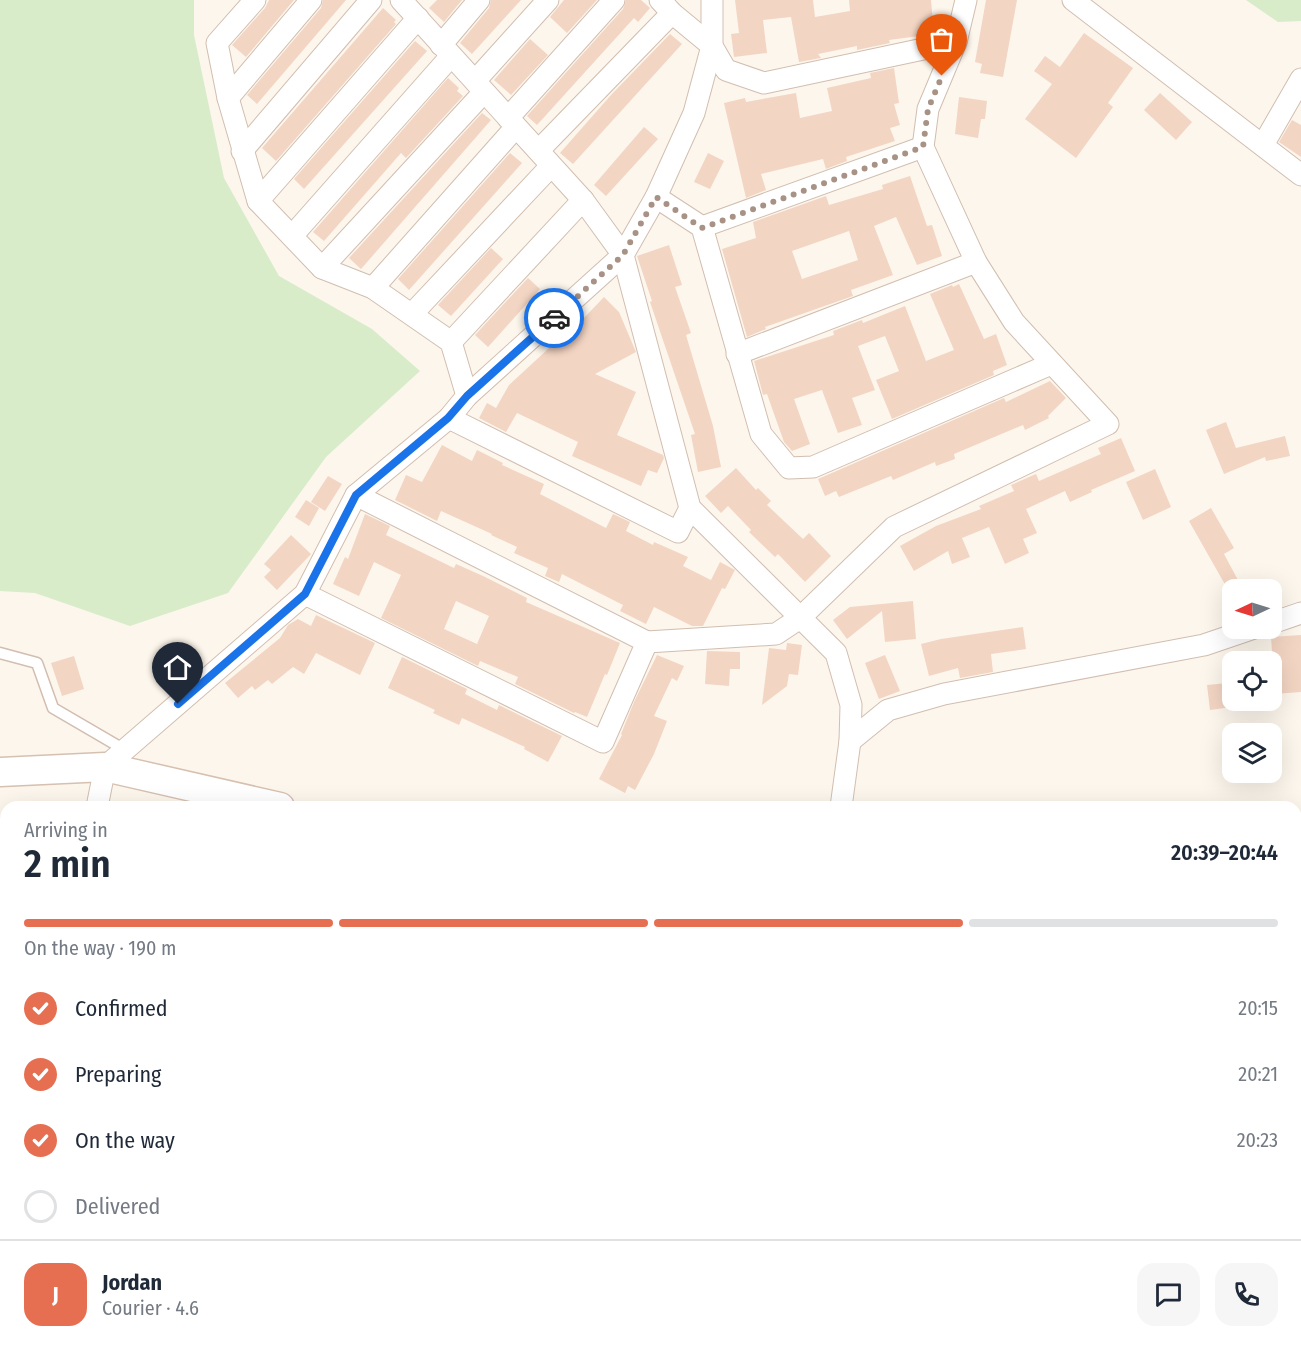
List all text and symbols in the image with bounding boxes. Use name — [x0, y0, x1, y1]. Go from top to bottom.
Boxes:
pin — [916, 14, 967, 76]
icon: bag — [925, 23, 958, 56]
courier — [524, 288, 584, 348]
icon: car — [538, 302, 571, 335]
north arrow — [1222, 579, 1282, 639]
map controls — [1222, 579, 1282, 783]
pin — [152, 642, 203, 704]
icon: home — [161, 651, 194, 684]
button: locate — [1222, 651, 1282, 711]
button: layers — [1222, 723, 1282, 783]
text: Arriving in — [24, 818, 108, 842]
text: 20:39–20:44 — [1171, 839, 1278, 866]
text: 2 min — [24, 841, 111, 887]
text: On the way · 190 m — [24, 936, 176, 960]
icon: check — [24, 992, 57, 1025]
text: Confirmed — [75, 995, 168, 1022]
text: 20:15 — [1238, 996, 1278, 1020]
icon: check — [24, 1058, 57, 1091]
text: Preparing — [75, 1061, 161, 1088]
text: 20:21 — [1238, 1062, 1278, 1086]
icon: check — [24, 1124, 57, 1157]
text: On the way — [75, 1127, 175, 1154]
text: 20:23 — [1237, 1128, 1278, 1152]
text: Delivered — [75, 1193, 160, 1220]
button: chat — [1137, 1263, 1200, 1326]
button: phone — [1215, 1263, 1278, 1326]
text: Jordan — [102, 1269, 162, 1296]
text: J — [52, 1281, 59, 1308]
text: Courier · 4.6 — [102, 1296, 199, 1320]

